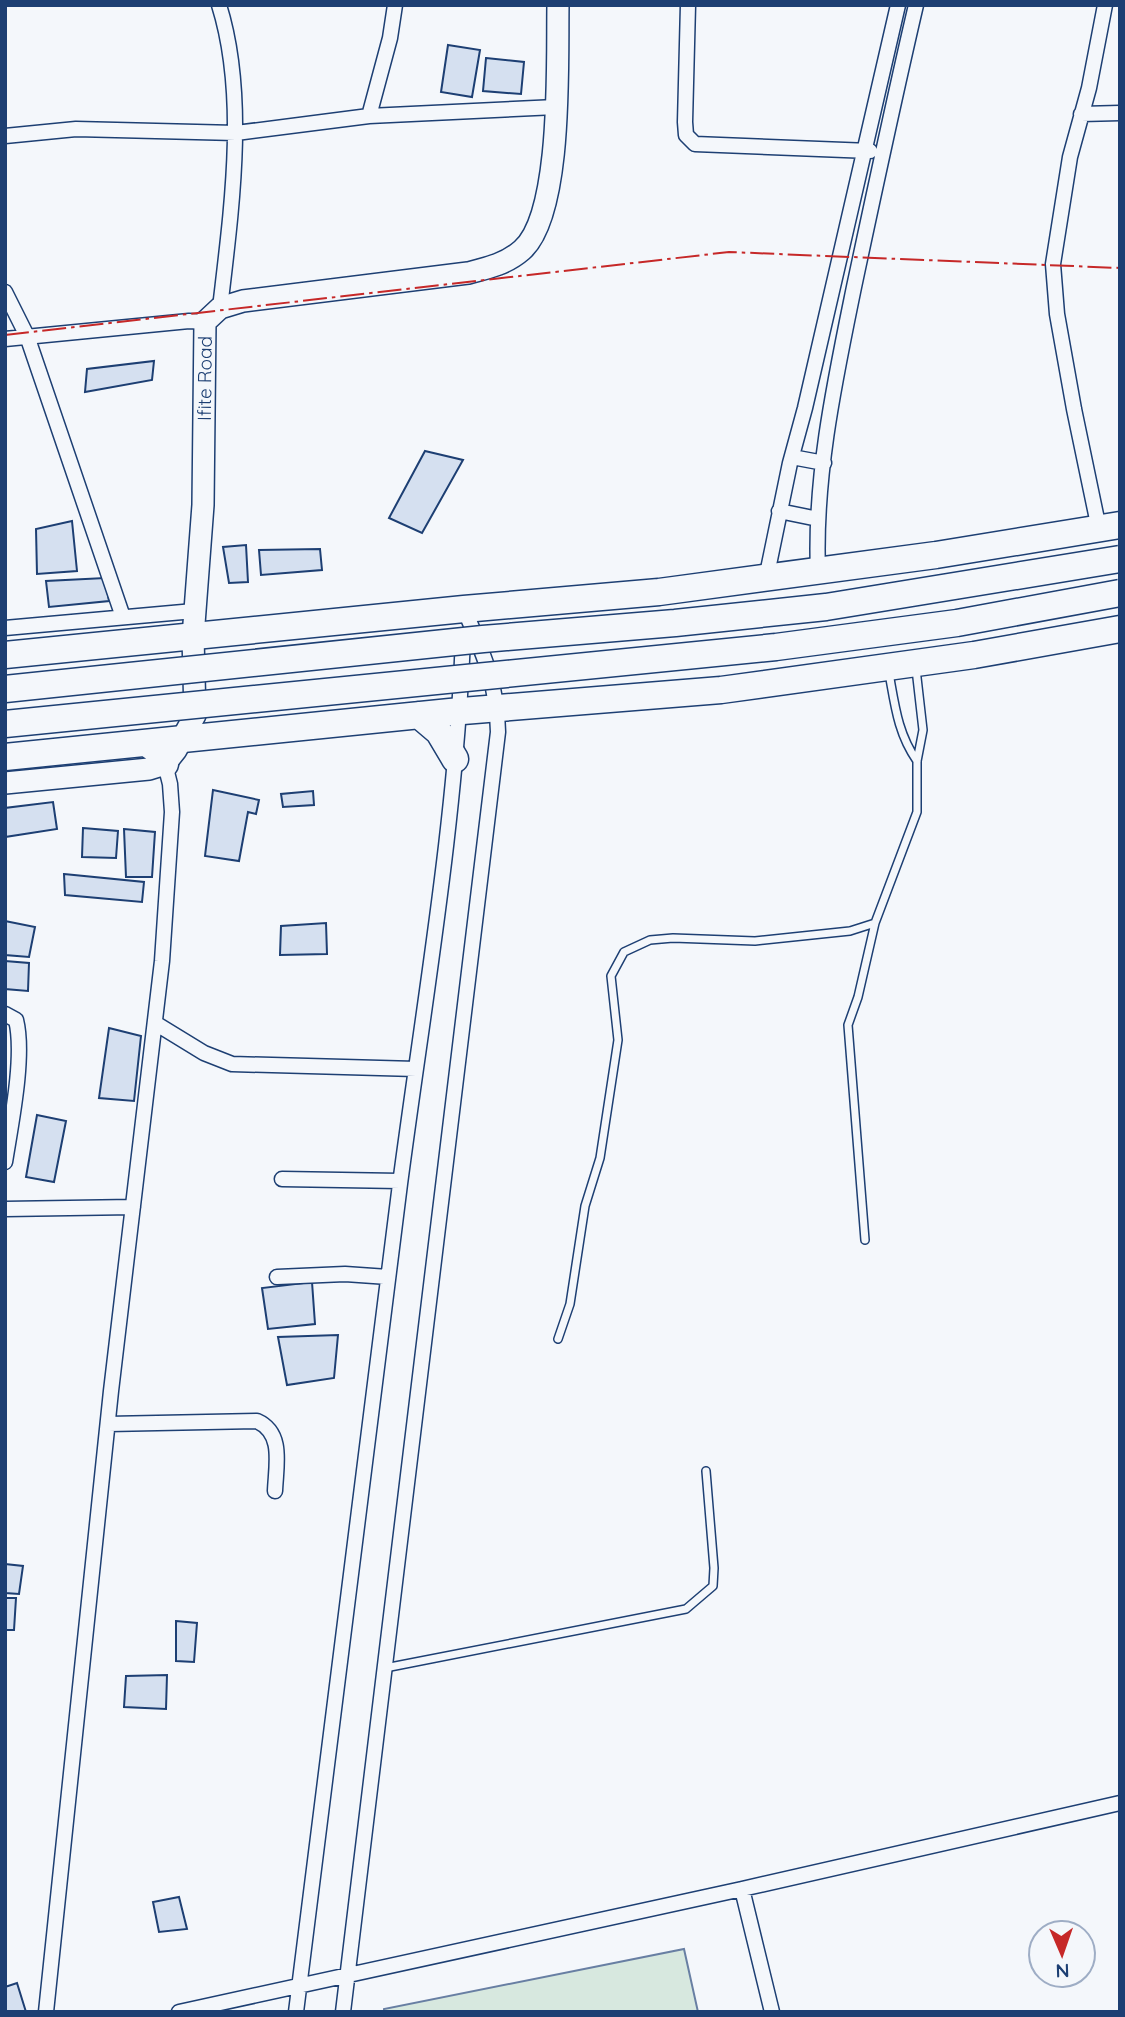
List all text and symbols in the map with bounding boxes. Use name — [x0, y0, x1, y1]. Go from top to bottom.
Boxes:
street label: Ifite Road — [192, 336, 217, 421]
north arrow — [1027, 1919, 1097, 1989]
text: N — [1055, 1959, 1070, 1983]

